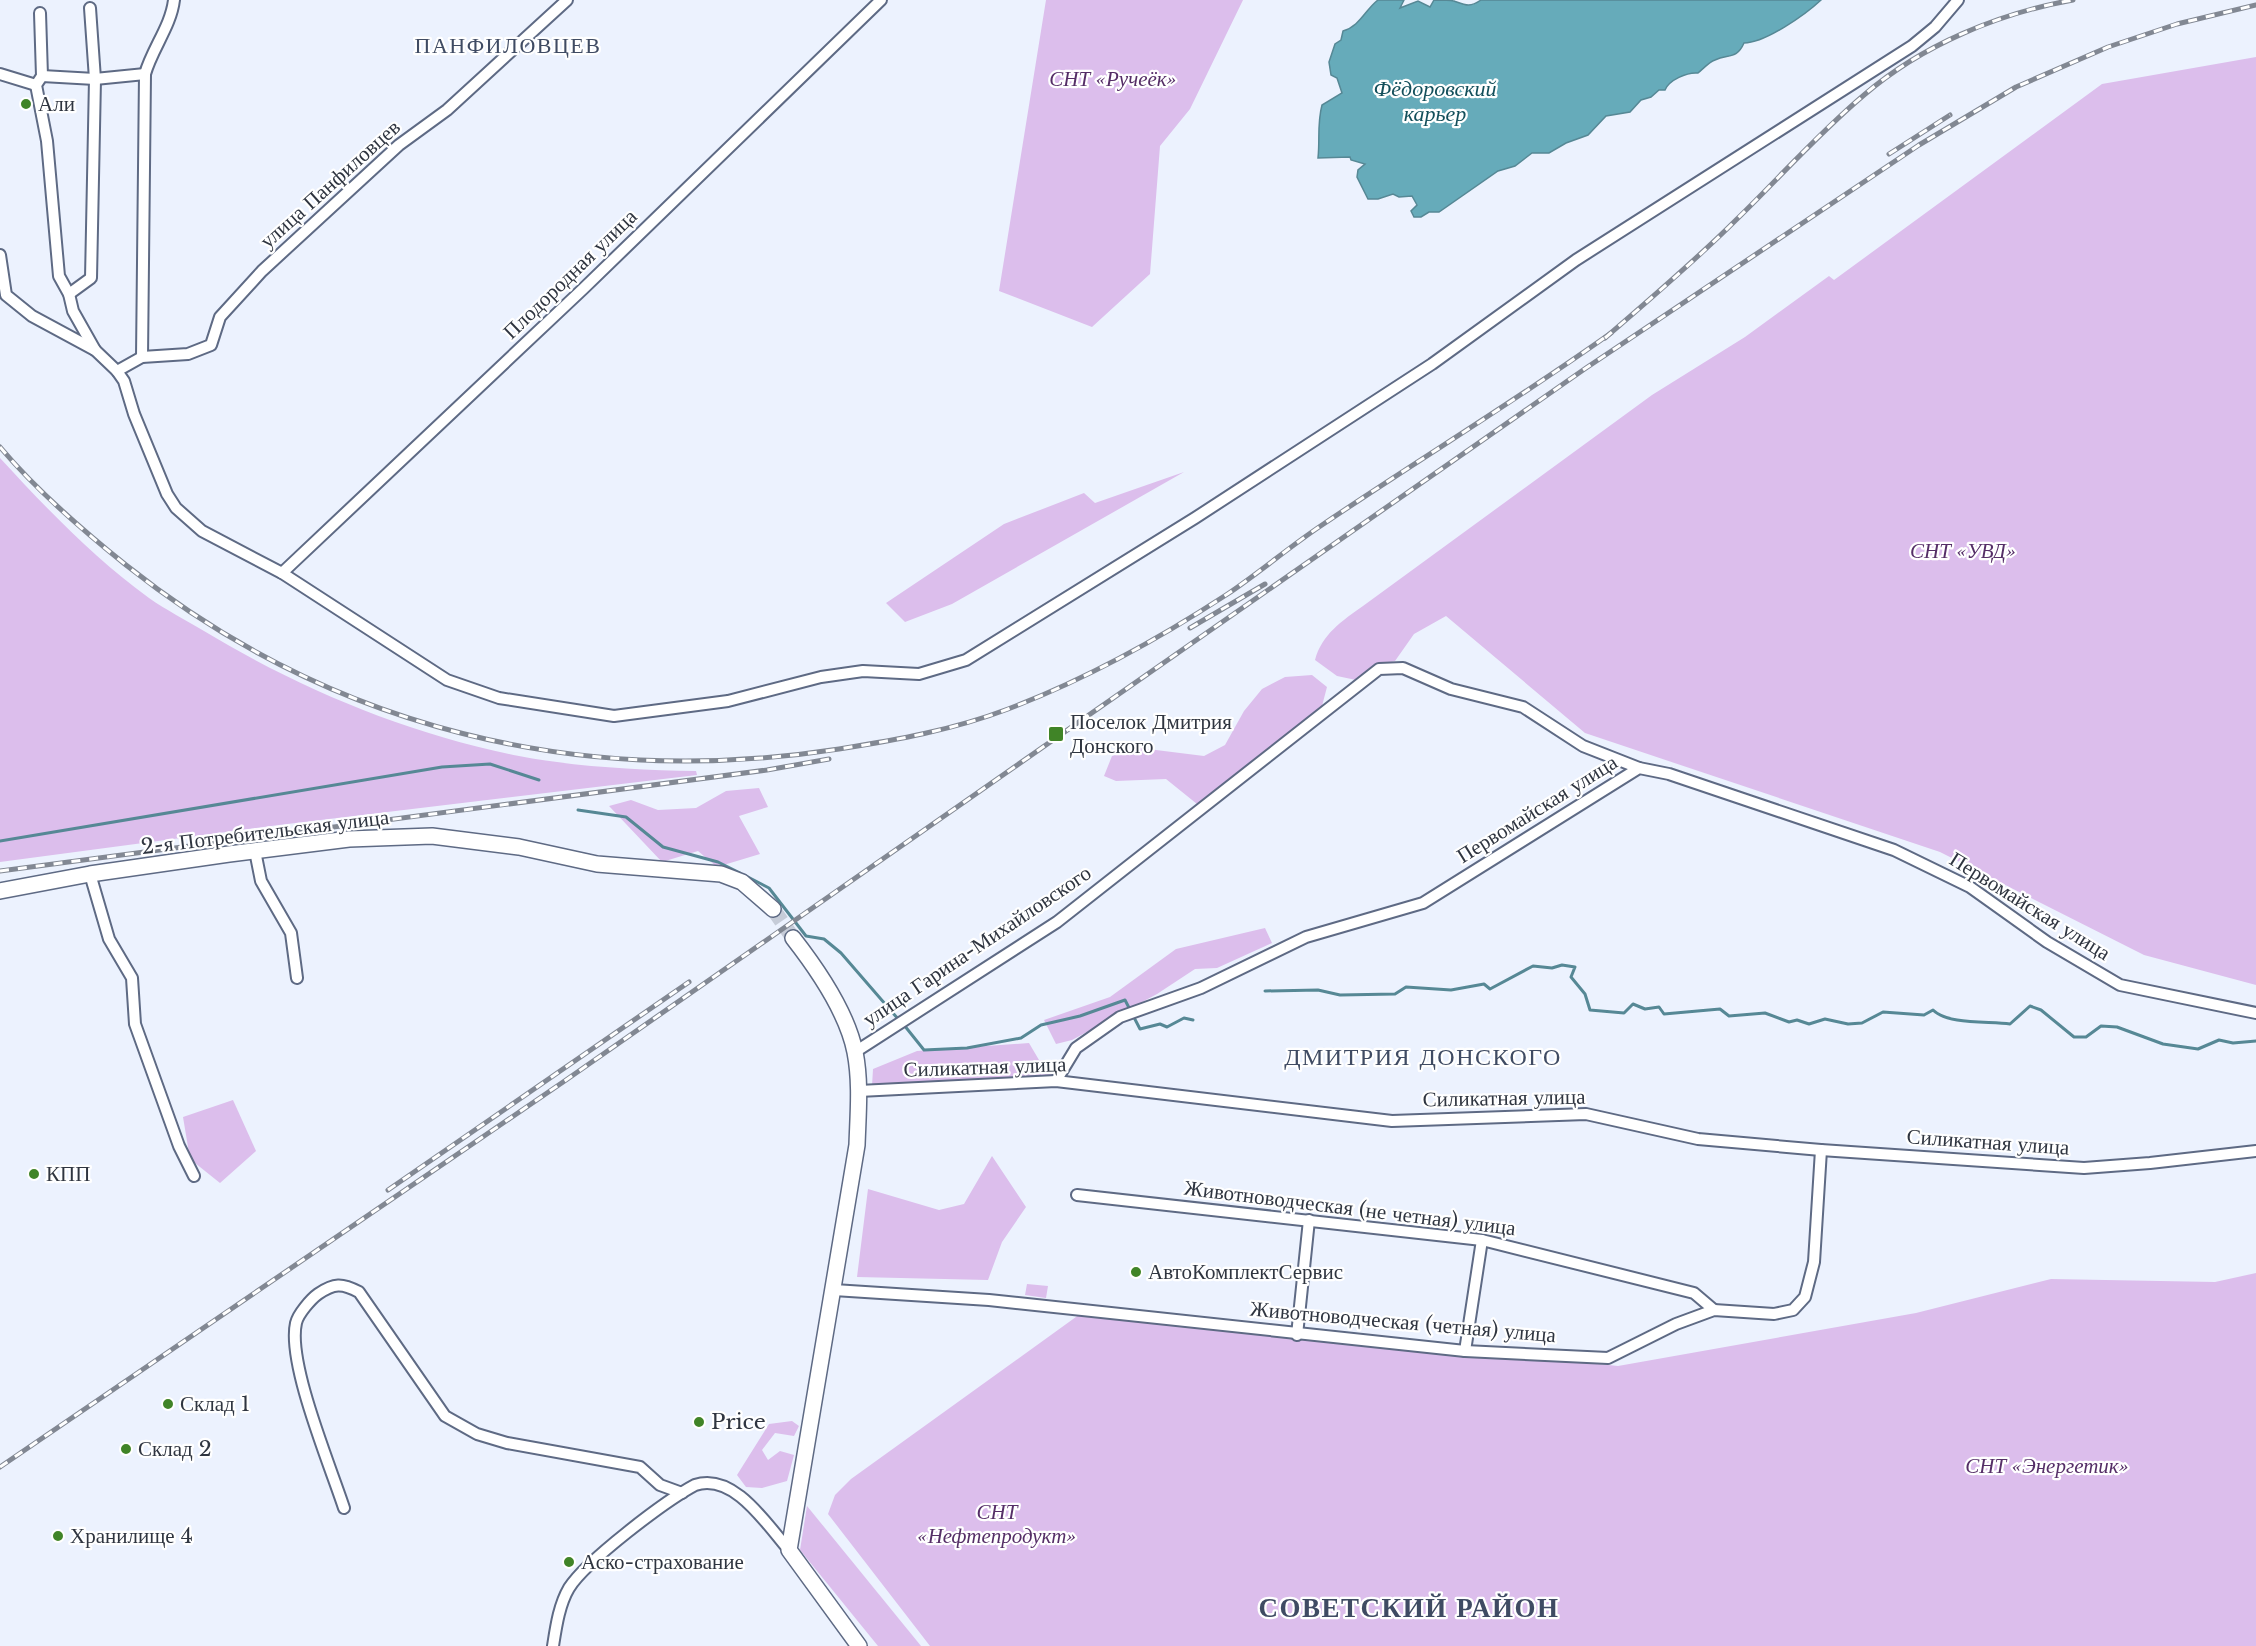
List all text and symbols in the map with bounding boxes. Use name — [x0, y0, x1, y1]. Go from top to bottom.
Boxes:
district label: ПАНФИЛОВЦЕВ — [415, 32, 601, 59]
park label: СНТ «Ручеёк» — [1049, 66, 1177, 92]
water label: Фёдоровский карьер — [1374, 75, 1496, 127]
place label: Али — [38, 91, 75, 117]
marker: Али — [19, 97, 33, 111]
street label: улица Панфиловцев — [254, 114, 406, 254]
street label: Плодородная улица — [498, 203, 643, 344]
park label: СНТ «УВД» — [1910, 538, 2016, 564]
place label: Поселок Дмитрия Донского — [1070, 709, 1232, 759]
marker: Поселок Дмитрия Донского — [1047, 725, 1065, 743]
street label: Первомайская улица — [1452, 749, 1623, 869]
street label: 2-я Потребительская улица — [140, 804, 391, 860]
street label: Первомайская улица — [1945, 846, 2116, 966]
street label: улица Гарина-Михайловского — [858, 860, 1096, 1032]
district label: ДМИТРИЯ ДОНСКОГО — [1284, 1042, 1562, 1071]
street label: Силикатная улица — [903, 1051, 1068, 1083]
street label: Силикатная улица — [1422, 1084, 1586, 1112]
street label: Силикатная улица — [1906, 1123, 2071, 1161]
place label: КПП — [46, 1161, 90, 1187]
marker: КПП — [27, 1167, 41, 1181]
street label: Животноводческая (не четная) улица — [1183, 1175, 1518, 1241]
place label: АвтоКомплектСервис — [1148, 1259, 1343, 1285]
marker: АвтоКомплектСервис — [1129, 1265, 1143, 1279]
street label: Животноводческая (четная) улица — [1249, 1296, 1558, 1348]
place label: Склад 1 — [180, 1391, 250, 1417]
marker: Склад 1 — [161, 1397, 175, 1411]
place label: Price — [711, 1409, 766, 1435]
marker: Price — [692, 1415, 706, 1429]
place label: Склад 2 — [138, 1436, 212, 1462]
marker: Склад 2 — [119, 1442, 133, 1456]
park label: СНТ «Энергетик» — [1965, 1453, 2129, 1479]
park label: СНТ «Нефтепродукт» — [918, 1499, 1076, 1549]
place label: Хранилище 4 — [70, 1523, 193, 1549]
marker: Хранилище 4 — [51, 1529, 65, 1543]
place label: Аско-страхование — [581, 1549, 744, 1575]
marker: Аско-страхование — [562, 1555, 576, 1569]
district label: СОВЕТСКИЙ РАЙОН — [1259, 1591, 1559, 1624]

